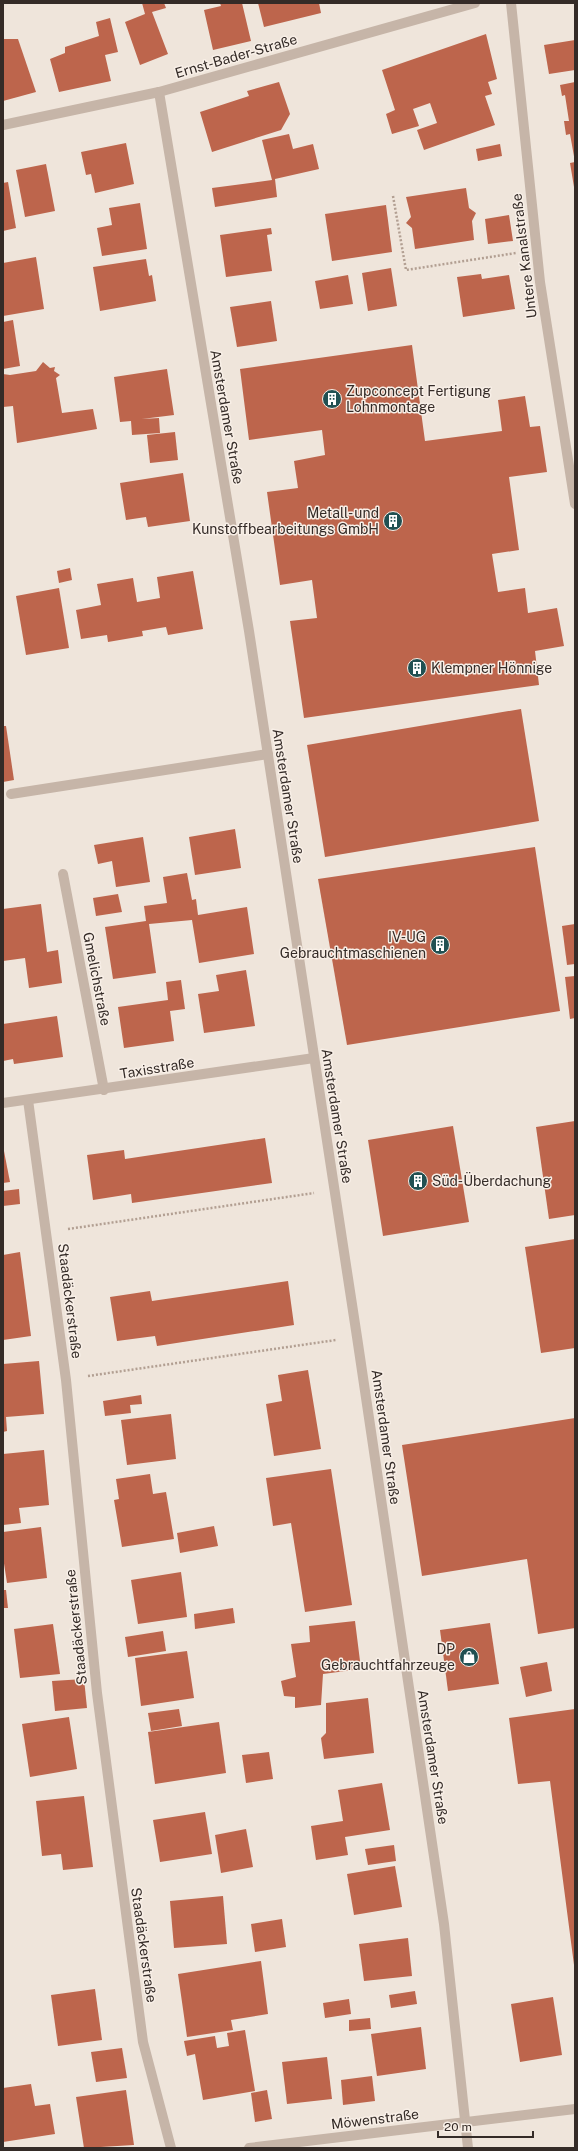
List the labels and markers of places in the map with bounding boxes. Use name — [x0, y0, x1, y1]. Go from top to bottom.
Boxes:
place label: Zupconcept Fertigung Lohnmontage — [346, 383, 491, 415]
building icon: Zupconcept Fertigung Lohnmontage — [321, 388, 343, 410]
place label: Metall- und Kunstoffbearbeitungs GmbH — [192, 505, 379, 537]
building icon: Metall- und Kunstoffbearbeitungs GmbH — [382, 510, 404, 532]
building icon: Klempner Hönnige — [406, 657, 428, 679]
place label: Klempner Hönnige — [431, 660, 552, 676]
place label: IV-UG Gebrauchtmaschienen — [280, 929, 426, 961]
building icon: IV-UG Gebrauchtmaschienen — [429, 934, 451, 956]
building icon: Süd-Überdachung — [407, 1170, 429, 1192]
place label: Süd-Überdachung — [432, 1171, 552, 1189]
place label: DP Gebrauchtfahrzeuge — [321, 1641, 455, 1673]
shop icon: DP Gebrauchtfahrzeuge — [458, 1646, 480, 1668]

